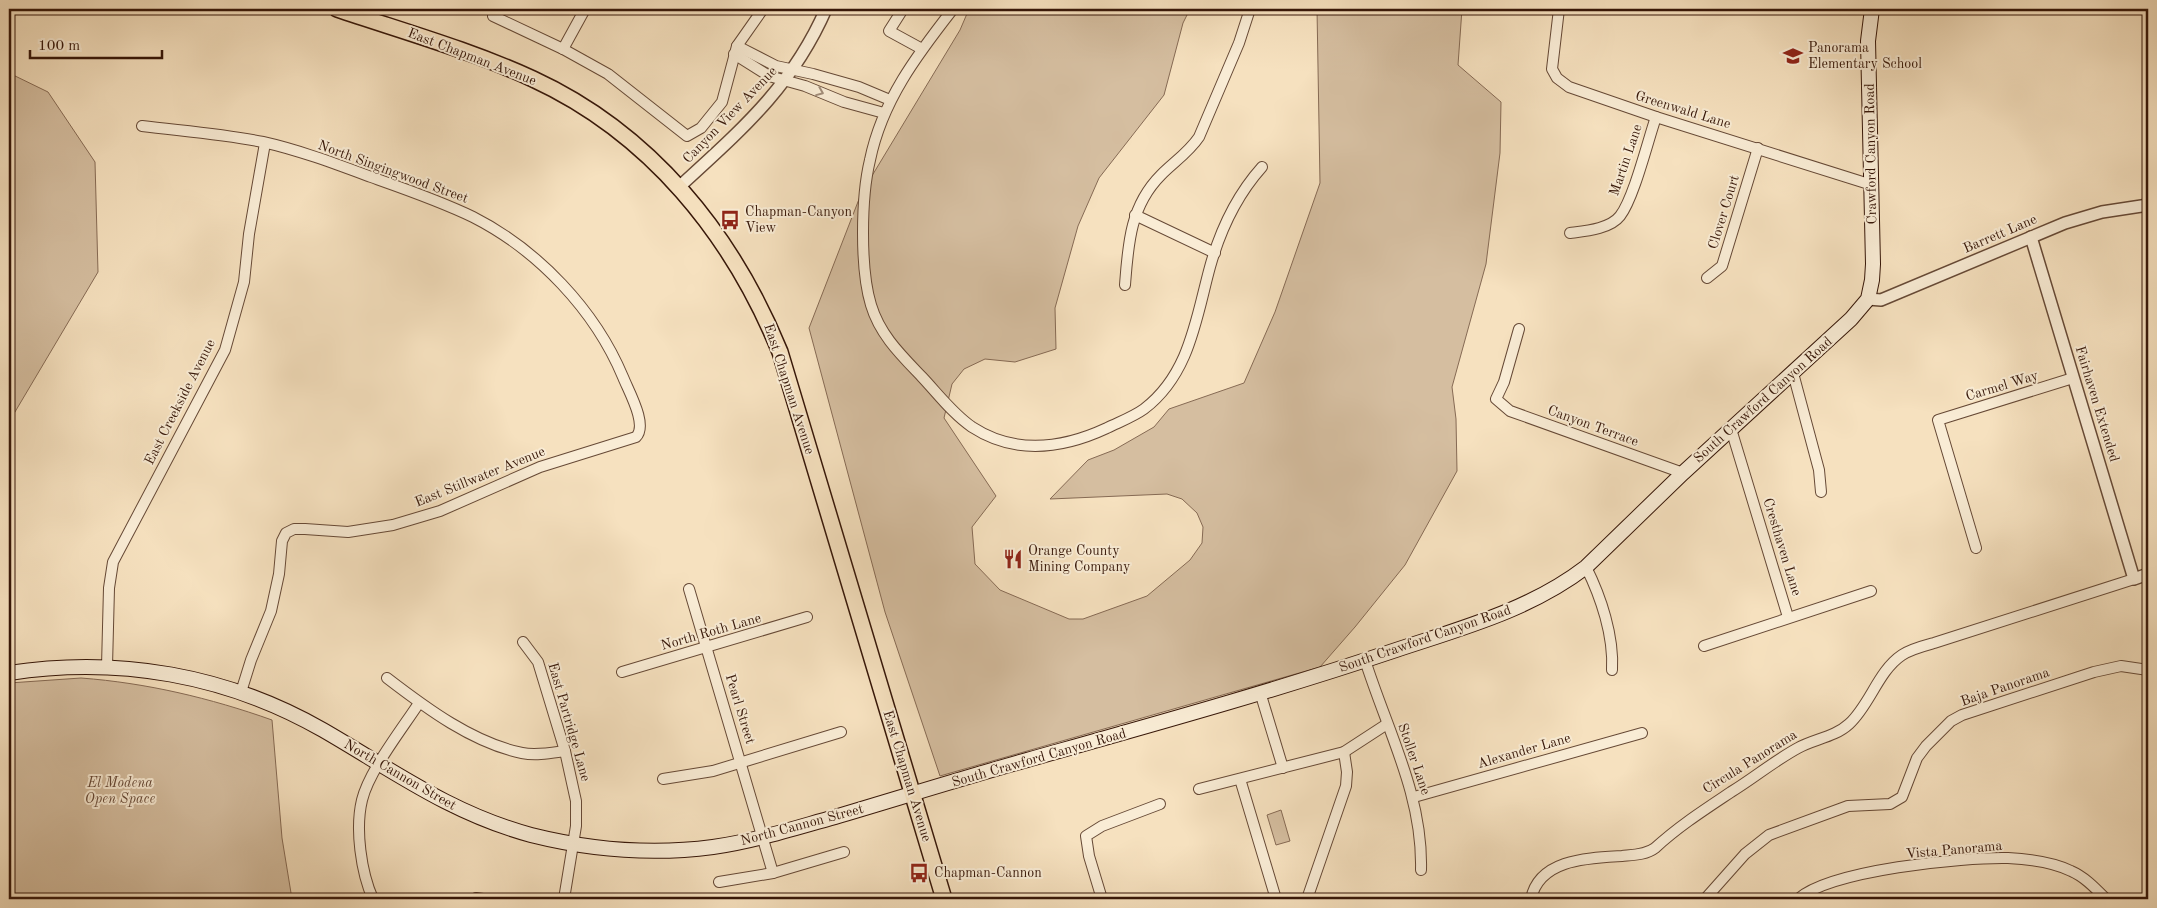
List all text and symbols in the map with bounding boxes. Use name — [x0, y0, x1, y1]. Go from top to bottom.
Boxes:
street label: East Chapman Avenue — [406, 26, 538, 88]
scale bar — [30, 28, 162, 60]
text: 100 m — [38, 39, 80, 54]
place label: Panorama Elementary School — [1808, 41, 1922, 71]
school or university icon: Panorama Elementary School — [1782, 45, 1804, 67]
street label: Canyon View Avenue — [680, 64, 780, 166]
street label: Crawford Canyon Road — [1863, 83, 1879, 225]
one-way arrow — [815, 86, 824, 96]
street label: Greenwald Lane — [1634, 89, 1732, 131]
street label: Martin Lane — [1607, 122, 1645, 198]
street label: North Singingwood Street — [316, 138, 470, 206]
street label: Clover Court — [1706, 173, 1742, 251]
place label: Chapman-Canyon View — [745, 205, 852, 235]
bus stop icon: Chapman-Canyon View — [719, 209, 741, 231]
street label: Barrett Lane — [1961, 212, 2039, 256]
street label: East Chapman Avenue — [761, 322, 817, 456]
street label: South Crawford Canyon Road — [1691, 334, 1835, 466]
street label: East Creekside Avenue — [142, 337, 218, 467]
street label: Fairhaven Extended — [2073, 344, 2121, 464]
street label: Carmel Way — [1964, 368, 2041, 404]
street label: Canyon Terrace — [1546, 403, 1640, 449]
street label: East Stillwater Avenue — [413, 444, 547, 510]
street label: Cresthaven Lane — [1760, 496, 1804, 598]
place label: Orange County Mining Company — [1028, 544, 1131, 574]
restaurant icon: Orange County Mining Company — [1002, 548, 1024, 570]
street label: South Crawford Canyon Road — [1337, 603, 1513, 675]
street label: North Roth Lane — [659, 611, 763, 653]
street label: East Partridge Lane — [545, 661, 593, 783]
street label: Baja Panorama — [1959, 665, 2051, 709]
street label: Pearl Street — [723, 672, 757, 746]
street label: East Chapman Avenue — [880, 709, 934, 843]
street label: Stoller Lane — [1395, 722, 1433, 796]
street label: South Crawford Canyon Road — [950, 726, 1128, 790]
street label: Circula Panorama — [1700, 727, 1800, 797]
street label: Alexander Lane — [1476, 731, 1572, 771]
street label: North Cannon Street — [342, 737, 459, 813]
park label: El Modena Open Space — [85, 776, 156, 807]
street label: North Cannon Street — [739, 802, 865, 848]
street label: Vista Panorama — [1905, 839, 2003, 861]
bus stop icon: Chapman-Cannon — [908, 862, 930, 884]
place label: Chapman-Cannon — [934, 866, 1042, 880]

